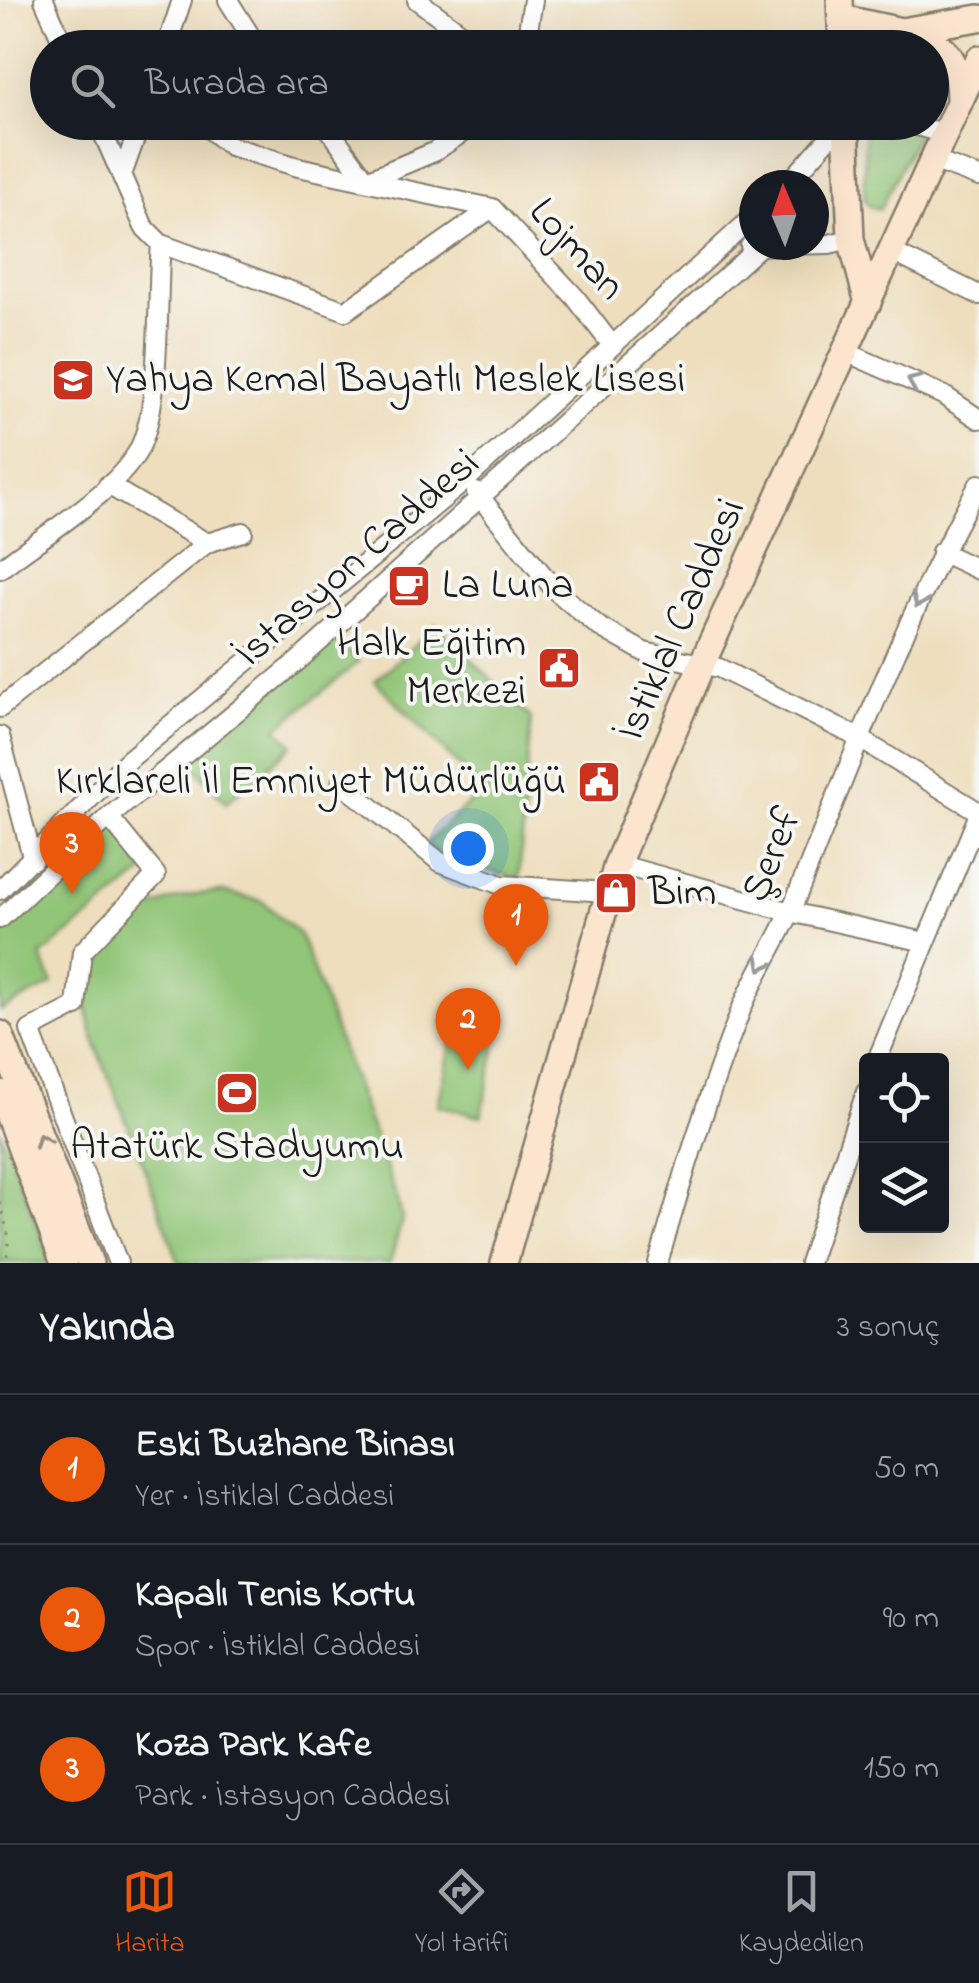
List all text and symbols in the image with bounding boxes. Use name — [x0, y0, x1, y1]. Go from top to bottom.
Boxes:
search box — [30, 30, 949, 140]
text: Burada ara — [145, 57, 329, 113]
icon: search — [65, 58, 120, 113]
north arrow — [739, 170, 829, 260]
street label: Lojman — [513, 185, 639, 315]
place label: Yahya Kemal Bayatlı Meslek Lisesi — [106, 350, 685, 411]
school or university icon: Yahya Kemal Bayatlı Meslek Lisesi — [50, 357, 96, 403]
one-way arrow — [906, 374, 924, 394]
street label: İstasyon Caddesi — [222, 435, 494, 683]
street label: İstiklal Caddesi — [601, 489, 763, 751]
place label: La Luna — [442, 556, 574, 617]
cafe icon: La Luna — [386, 563, 432, 609]
one-way arrow — [911, 591, 931, 609]
place label: Halk Eğitim Merkezi — [337, 614, 526, 723]
public building icon: Halk Eğitim Merkezi — [536, 645, 582, 691]
place label: Kırklareli İl Emniyet Müdürlüğü — [56, 752, 566, 813]
public building icon: Kırklareli İl Emniyet Müdürlüğü — [576, 759, 622, 805]
street label: Şeref — [727, 798, 820, 911]
pin: 3 — [40, 812, 104, 894]
your location — [443, 823, 494, 874]
place label: Bim — [647, 863, 716, 924]
shop icon: Bim — [593, 870, 639, 916]
pin: 1 — [484, 884, 548, 966]
one-way arrow — [756, 954, 775, 972]
pin: 2 — [436, 988, 500, 1070]
map controls — [859, 1053, 949, 1233]
button: locate — [859, 1053, 949, 1143]
sports icon: Atatürk Stadyumu — [214, 1070, 260, 1116]
place label: Atatürk Stadyumu — [70, 1117, 404, 1178]
one-way arrow — [33, 1132, 53, 1149]
button: layers — [859, 1143, 949, 1233]
text: Yakında — [40, 1298, 175, 1359]
text: 3 sonuç — [837, 1305, 939, 1352]
text: Eski Buzhane Binası — [135, 1418, 455, 1474]
text: 1 — [67, 1446, 78, 1493]
text: 50 m — [874, 1446, 939, 1493]
text: Yer · İstiklal Caddesi — [135, 1474, 394, 1521]
text: Kapalı Tenis Kortu — [135, 1568, 415, 1624]
text: 2 — [65, 1596, 80, 1643]
text: 90 m — [883, 1596, 939, 1643]
text: Spor · İstiklal Caddesi — [135, 1624, 420, 1671]
text: Koza Park Kafe — [135, 1718, 371, 1774]
text: 3 — [66, 1746, 79, 1793]
text: 150 m — [864, 1746, 939, 1793]
text: Park · İstasyon Caddesi — [135, 1774, 450, 1821]
tab: Harita — [115, 1864, 185, 1965]
tab: Yol tarifi — [415, 1864, 509, 1965]
tab: Kaydedilen — [739, 1864, 864, 1965]

